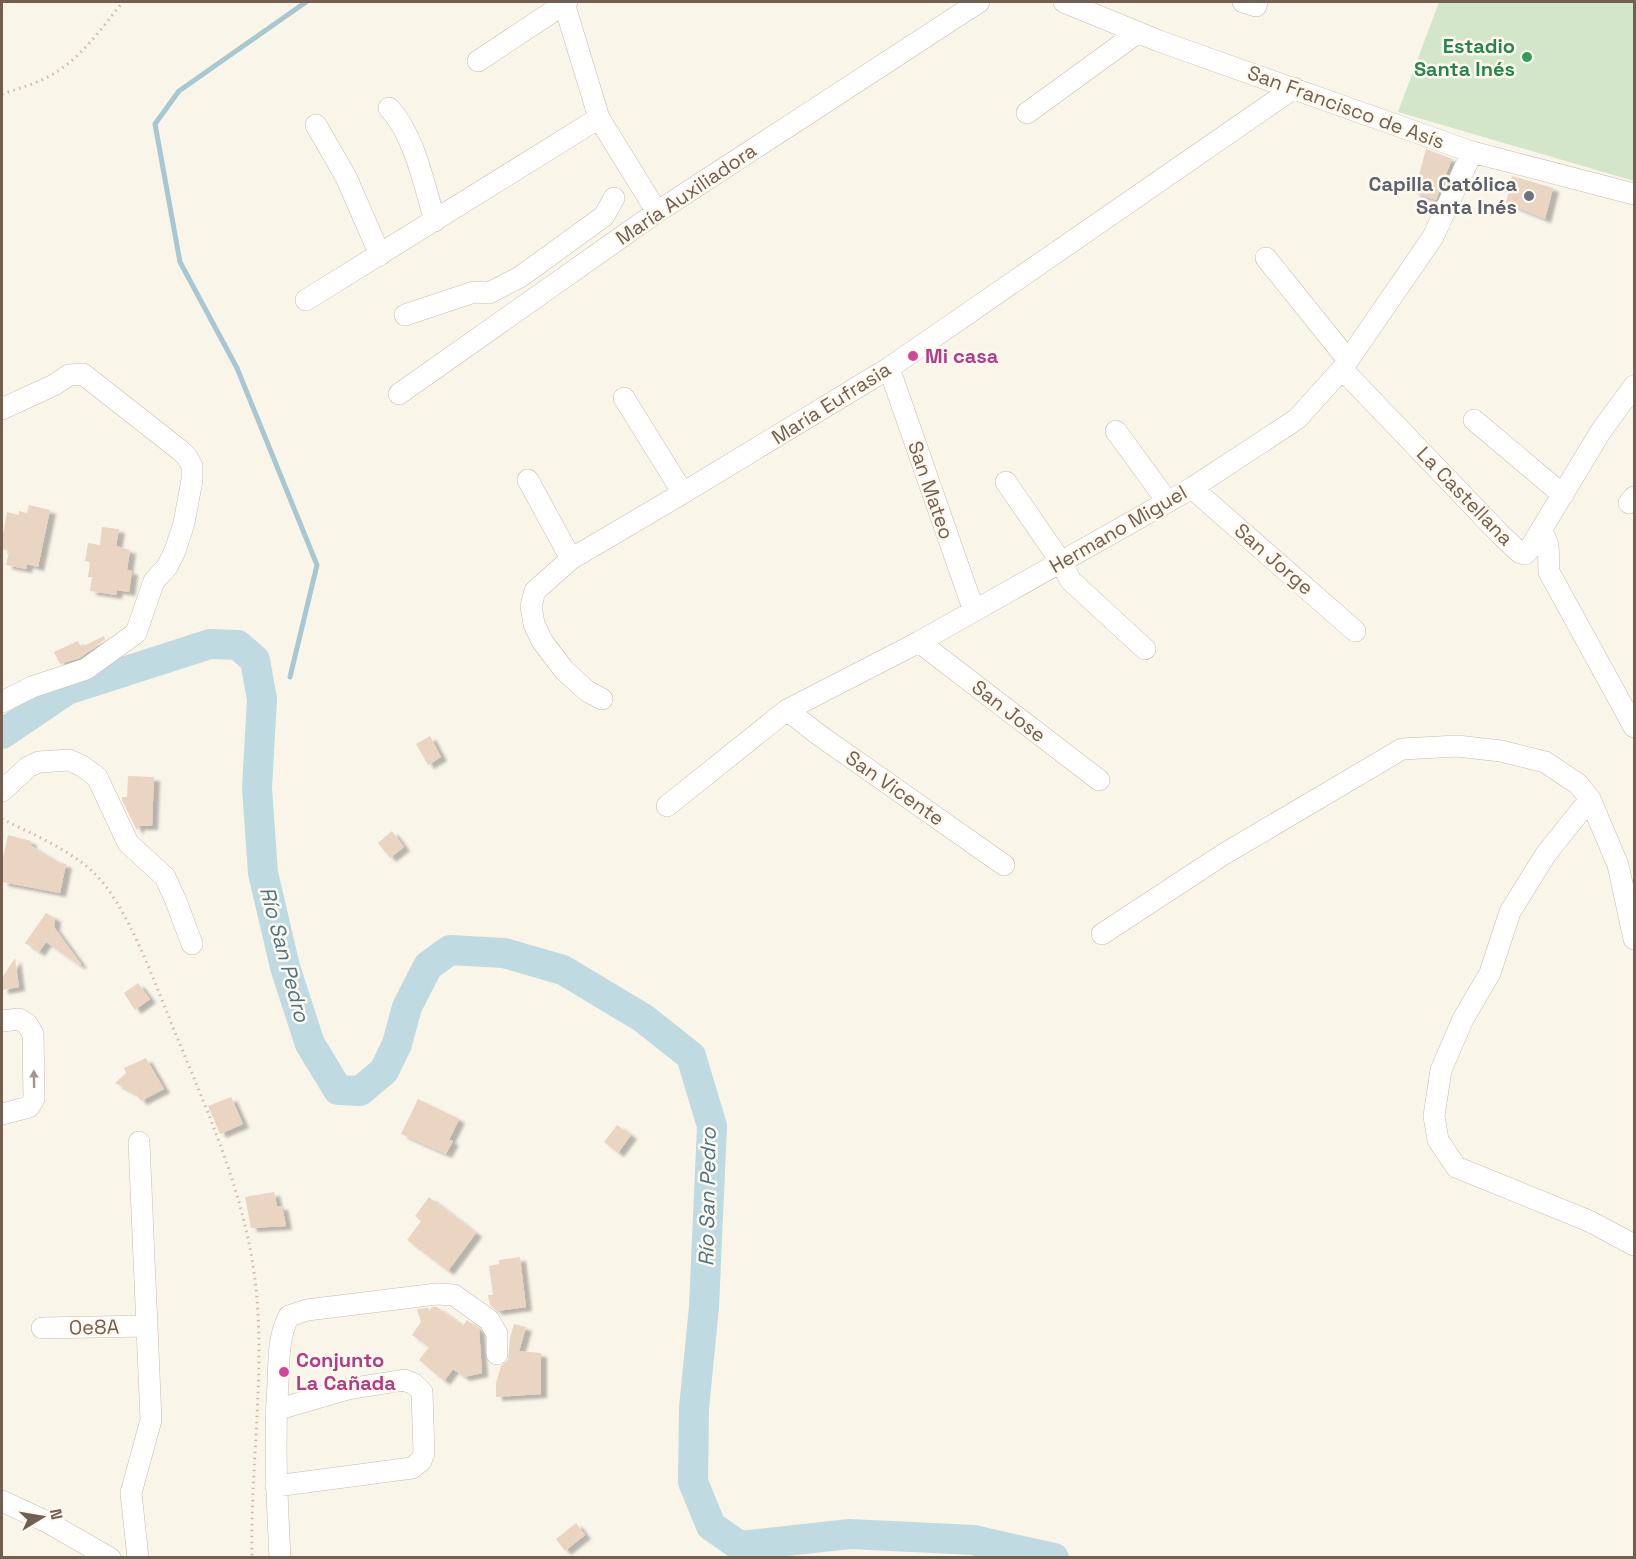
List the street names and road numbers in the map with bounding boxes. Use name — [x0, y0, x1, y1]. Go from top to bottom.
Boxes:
street label: San Francisco de Asís — [1244, 59, 1448, 155]
street label: María Auxiliadora — [611, 137, 761, 251]
street label: María Eufrasia — [767, 356, 895, 450]
street label: San Mateo — [902, 437, 960, 543]
street label: La Castellana — [1411, 441, 1519, 551]
street label: Hermano Miguel — [1044, 479, 1192, 579]
street label: San Jorge — [1229, 517, 1319, 601]
street label: San Jose — [967, 674, 1051, 748]
street label: San Vicente — [841, 744, 949, 832]
street label: Oe8A — [69, 1314, 120, 1340]

